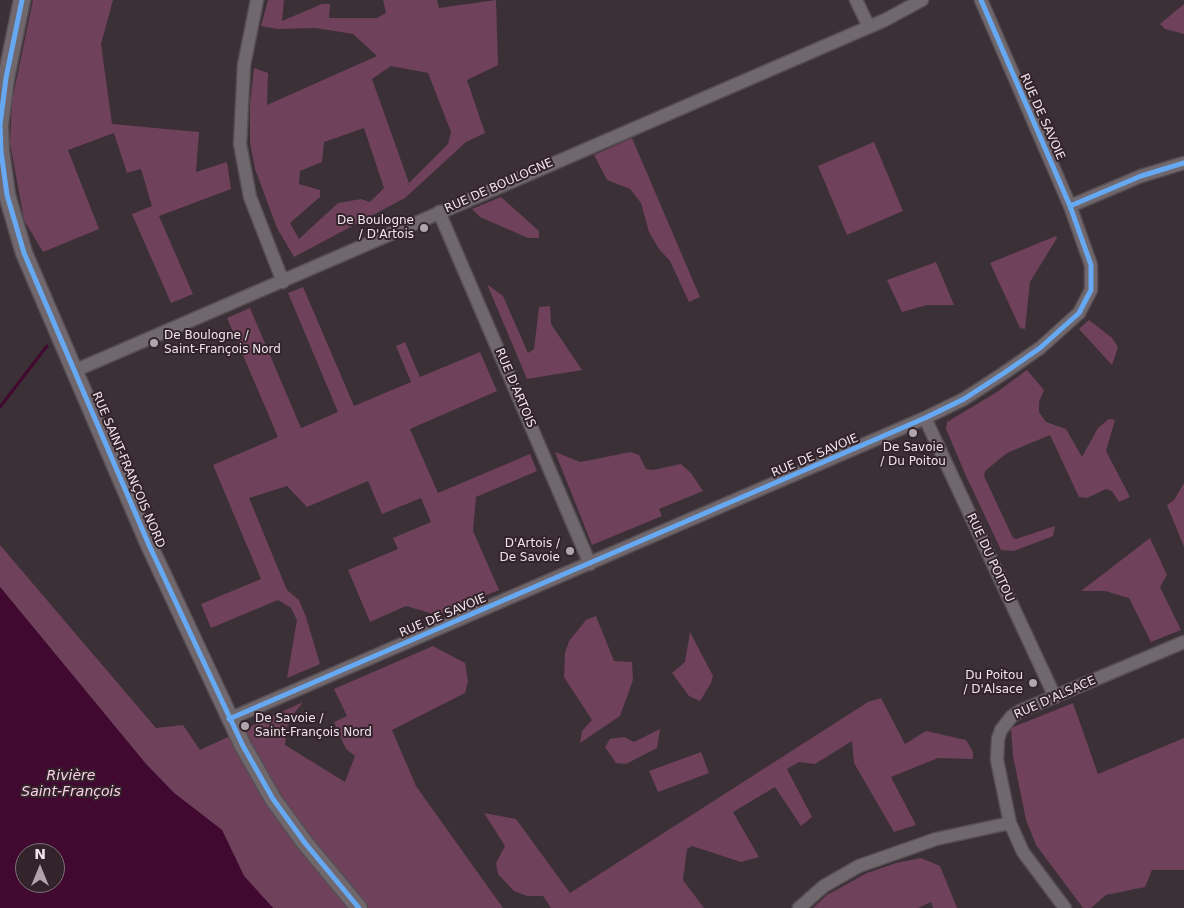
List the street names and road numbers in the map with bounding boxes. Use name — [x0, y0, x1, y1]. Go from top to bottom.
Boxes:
street label: RUE DE SAVOIE — [1017, 72, 1067, 162]
street label: RUE DE BOULOGNE — [443, 156, 555, 216]
street label: RUE D'ARTOIS — [492, 346, 538, 430]
street label: RUE SAINT-FRANÇOIS NORD — [88, 390, 168, 550]
street label: RUE DE SAVOIE — [769, 431, 861, 481]
street label: RUE DU POITOU — [963, 511, 1017, 605]
street label: RUE DE SAVOIE — [397, 591, 489, 641]
street label: RUE D'ALSACE — [1012, 674, 1098, 722]

